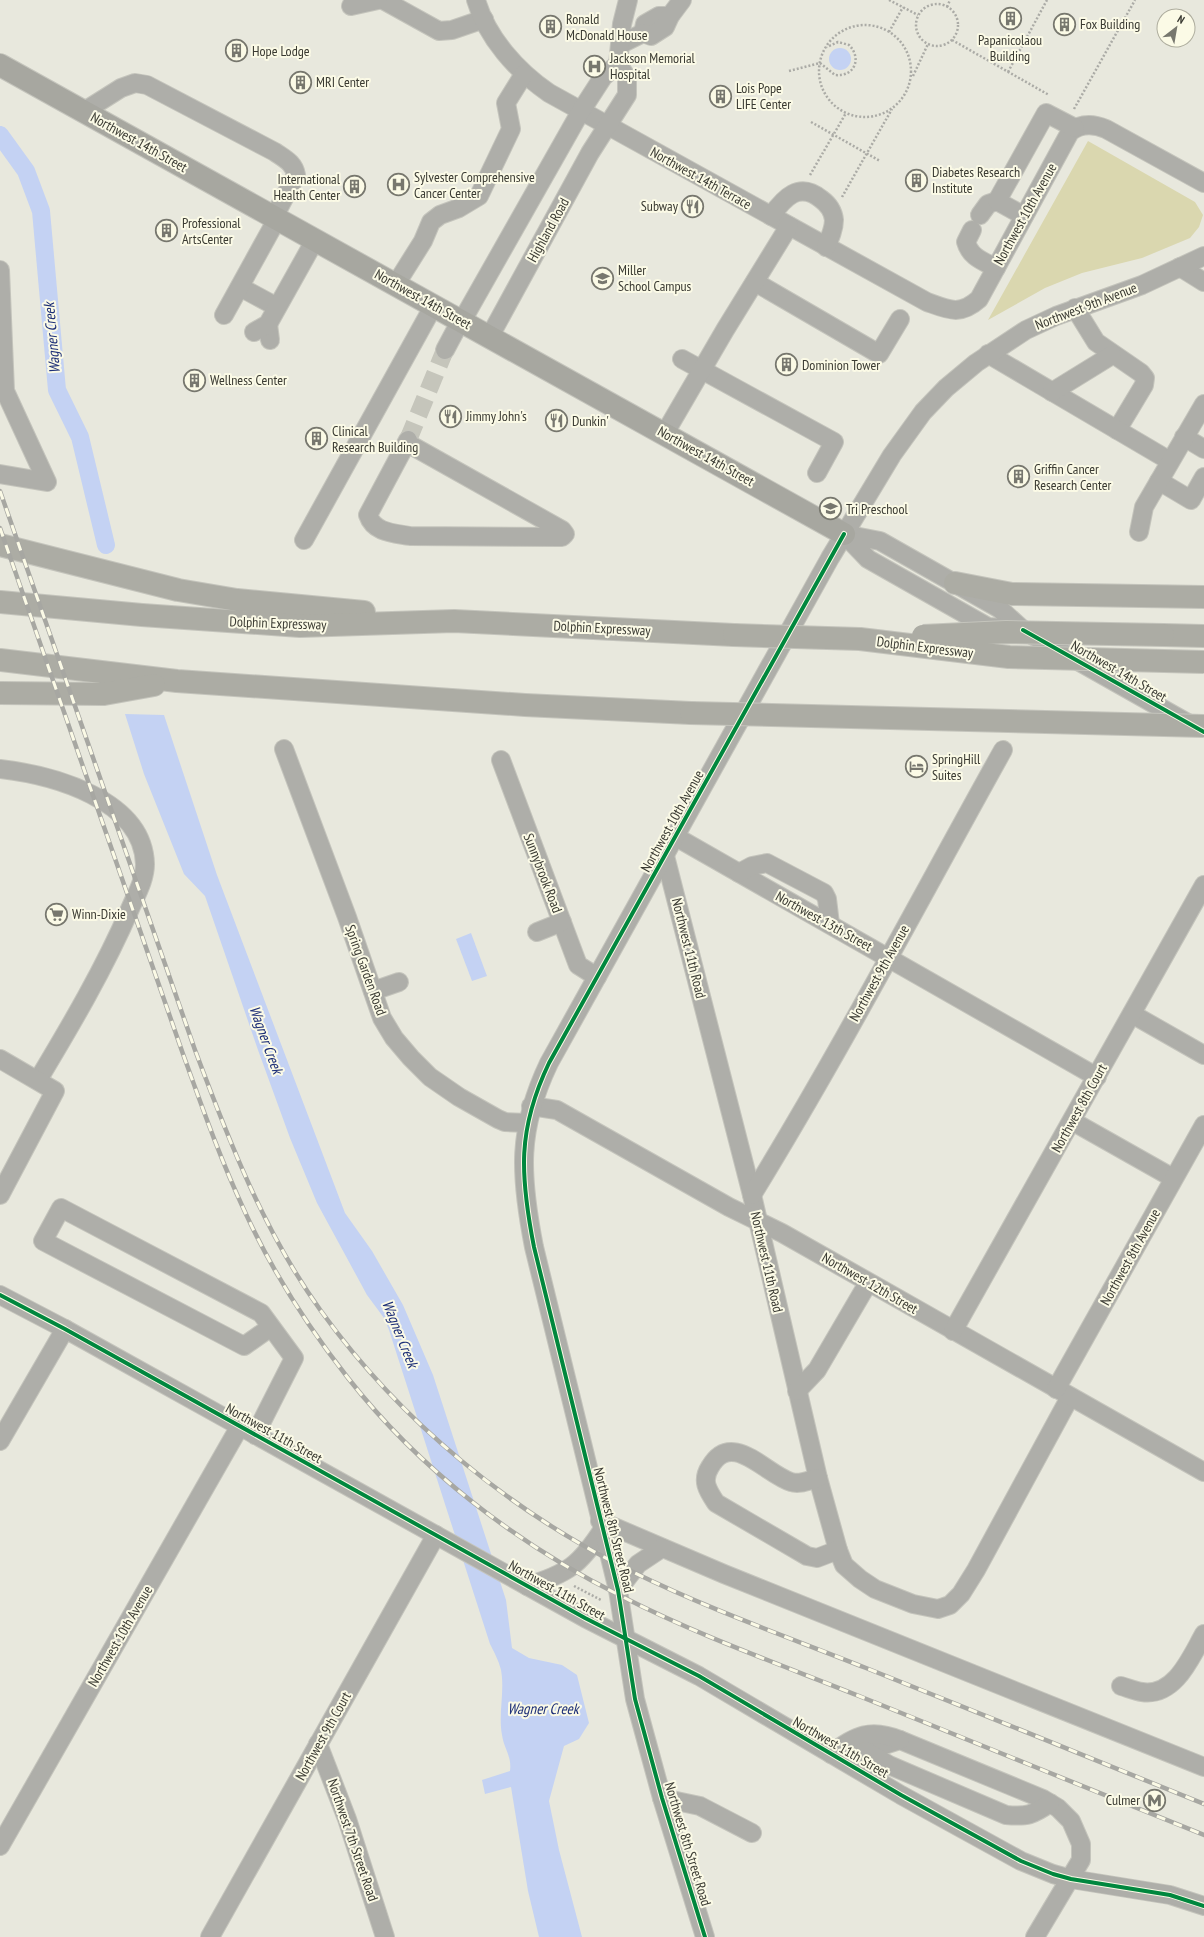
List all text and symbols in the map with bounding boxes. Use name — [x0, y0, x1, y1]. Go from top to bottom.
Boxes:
building icon: Papanicolaou Building — [997, 5, 1023, 31]
north arrow — [1156, 8, 1196, 48]
place label: Ronald McDonald House — [566, 10, 648, 44]
building icon: Fox Building — [1052, 11, 1078, 37]
text: N — [1175, 12, 1187, 27]
building icon: Ronald McDonald House — [538, 14, 564, 40]
place label: Fox Building — [1080, 15, 1140, 33]
place label: Papanicolaou Building — [978, 31, 1042, 65]
building icon: Hope Lodge — [224, 38, 250, 64]
place label: Hope Lodge — [252, 42, 310, 60]
place label: Jackson Memorial Hospital — [609, 49, 696, 83]
hospital icon: Jackson Memorial Hospital — [581, 53, 607, 79]
building icon: MRI Center — [287, 69, 313, 95]
place label: MRI Center — [316, 73, 369, 91]
place label: Lois Pope LIFE Center — [736, 79, 791, 113]
building icon: Lois Pope LIFE Center — [708, 83, 734, 109]
street label: Northwest 14th Street — [87, 108, 191, 176]
street label: Northwest 14th Terrace — [647, 143, 755, 213]
street label: Northwest 10th Avenue — [990, 160, 1061, 268]
place label: Diabetes Research Institute — [932, 163, 1020, 197]
building icon: Diabetes Research Institute — [903, 167, 929, 193]
place label: Sylvester Comprehensive Cancer Center — [414, 168, 535, 202]
place label: International Health Center — [274, 170, 341, 204]
hospital icon: Sylvester Comprehensive Cancer Center — [385, 172, 411, 198]
building icon: International Health Center — [342, 174, 368, 200]
restaurant icon: Subway — [680, 193, 706, 219]
street label: Highland Road — [523, 195, 573, 265]
place label: Subway — [641, 197, 679, 215]
place label: Professional ArtsCenter — [182, 214, 241, 248]
building icon: Professional ArtsCenter — [153, 218, 179, 244]
place label: Miller School Campus — [618, 261, 692, 295]
street label: Northwest 14th Street — [371, 265, 475, 333]
school or university icon: Miller School Campus — [589, 265, 615, 291]
street label: Northwest 9th Avenue — [1033, 278, 1140, 334]
water label: Wagner Creek — [39, 300, 64, 374]
building icon: Dominion Tower — [774, 352, 800, 378]
place label: Dominion Tower — [802, 356, 880, 374]
building icon: Wellness Center — [182, 367, 208, 393]
place label: Wellness Center — [210, 371, 287, 389]
restaurant icon: Jimmy John's — [438, 403, 464, 429]
place label: Jimmy John's — [465, 407, 527, 425]
restaurant icon: Dunkin' — [544, 408, 570, 434]
place label: Dunkin' — [572, 412, 609, 430]
place label: Clinical Research Building — [332, 422, 418, 456]
street label: Northwest 14th Street — [654, 422, 758, 490]
building icon: Clinical Research Building — [303, 426, 329, 452]
place label: Griffin Cancer Research Center — [1034, 460, 1111, 494]
building icon: Griffin Cancer Research Center — [1006, 464, 1032, 490]
school or university icon: Tri Preschool — [817, 496, 843, 522]
place label: Tri Preschool — [846, 500, 908, 518]
street label: Dolphin Expressway — [229, 612, 328, 634]
street label: Dolphin Expressway — [553, 616, 652, 640]
street label: Dolphin Expressway — [876, 632, 975, 662]
street label: Northwest 14th Street — [1068, 636, 1170, 706]
place label: SpringHill Suites — [932, 750, 981, 784]
hotel icon: SpringHill Suites — [904, 754, 930, 780]
street label: Northwest 10th Avenue — [637, 767, 708, 875]
street label: Sunnybrook Road — [520, 831, 566, 915]
street label: Northwest 13th Street — [772, 887, 876, 955]
street label: Northwest 11th Road — [668, 896, 710, 1000]
supermarket icon: Winn-Dixie — [43, 901, 69, 927]
place label: Winn-Dixie — [72, 905, 126, 923]
street label: Northwest 9th Avenue — [845, 921, 913, 1024]
street label: Spring Garden Road — [341, 922, 391, 1018]
water label: Wagner Creek — [245, 1003, 288, 1078]
street label: Northwest 8th Court — [1047, 1060, 1111, 1156]
street label: Northwest 8th Avenue — [1096, 1205, 1164, 1308]
street label: Northwest 11th Road — [747, 1210, 787, 1314]
street label: Northwest 12th Street — [819, 1248, 921, 1318]
water label: Wagner Creek — [378, 1297, 423, 1372]
street label: Northwest 11th Street — [222, 1399, 326, 1467]
street label: Northwest 8th Street Road — [590, 1466, 638, 1594]
street label: Northwest 11th Street — [505, 1556, 609, 1624]
street label: Northwest 10th Avenue — [84, 1582, 156, 1690]
street label: Northwest 9th Court — [291, 1688, 355, 1784]
water label: Wagner Creek — [508, 1699, 581, 1718]
street label: Northwest 11th Street — [790, 1712, 892, 1782]
street label: Northwest 7th Street Road — [324, 1776, 382, 1904]
street label: Northwest 8th Street Road — [661, 1780, 715, 1908]
metro station icon: Culmer — [1142, 1787, 1168, 1813]
place label: Culmer — [1106, 1791, 1140, 1809]

